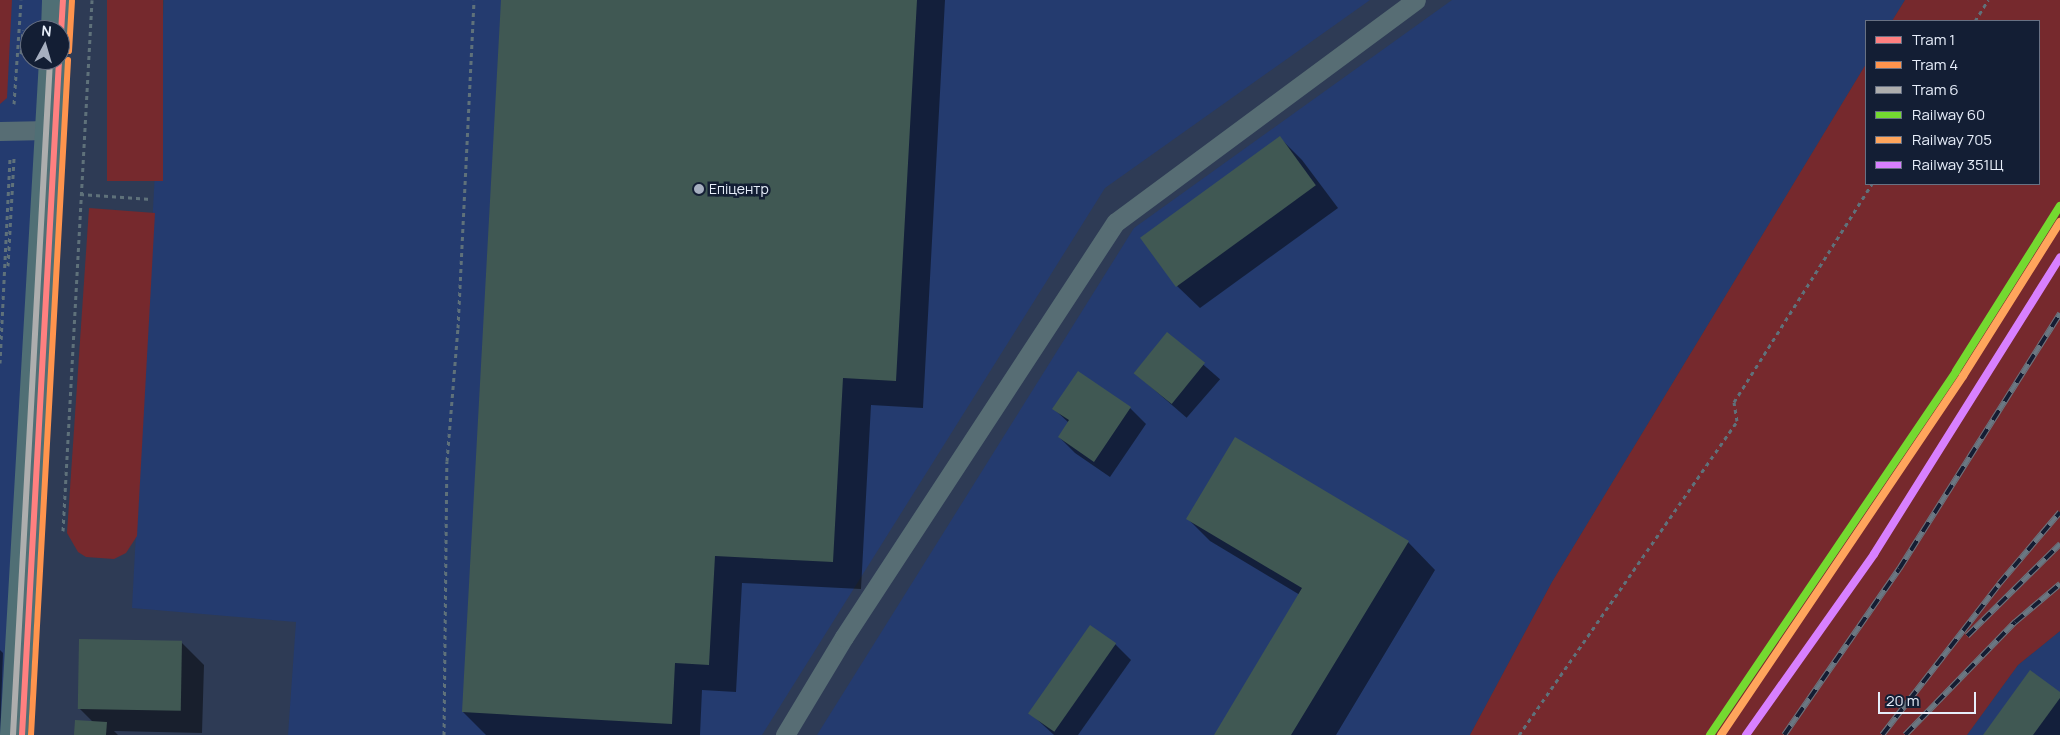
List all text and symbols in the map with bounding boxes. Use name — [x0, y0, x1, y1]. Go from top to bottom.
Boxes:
north arrow — [20, 20, 70, 70]
legend — [1865, 20, 2040, 185]
text: N — [41, 21, 53, 41]
text: Tram 1 — [1912, 29, 1955, 50]
text: Tram 4 — [1912, 54, 1958, 75]
text: Tram 6 — [1912, 79, 1959, 100]
text: Railway 60 — [1912, 104, 1985, 125]
text: Railway 705 — [1912, 129, 1992, 150]
text: Railway 351Щ — [1912, 154, 2003, 175]
place label: Епіцентр — [709, 181, 769, 197]
marker: Епіцентр — [693, 183, 705, 195]
scale bar — [1880, 682, 1978, 714]
text: 20 m — [1886, 690, 1919, 711]

